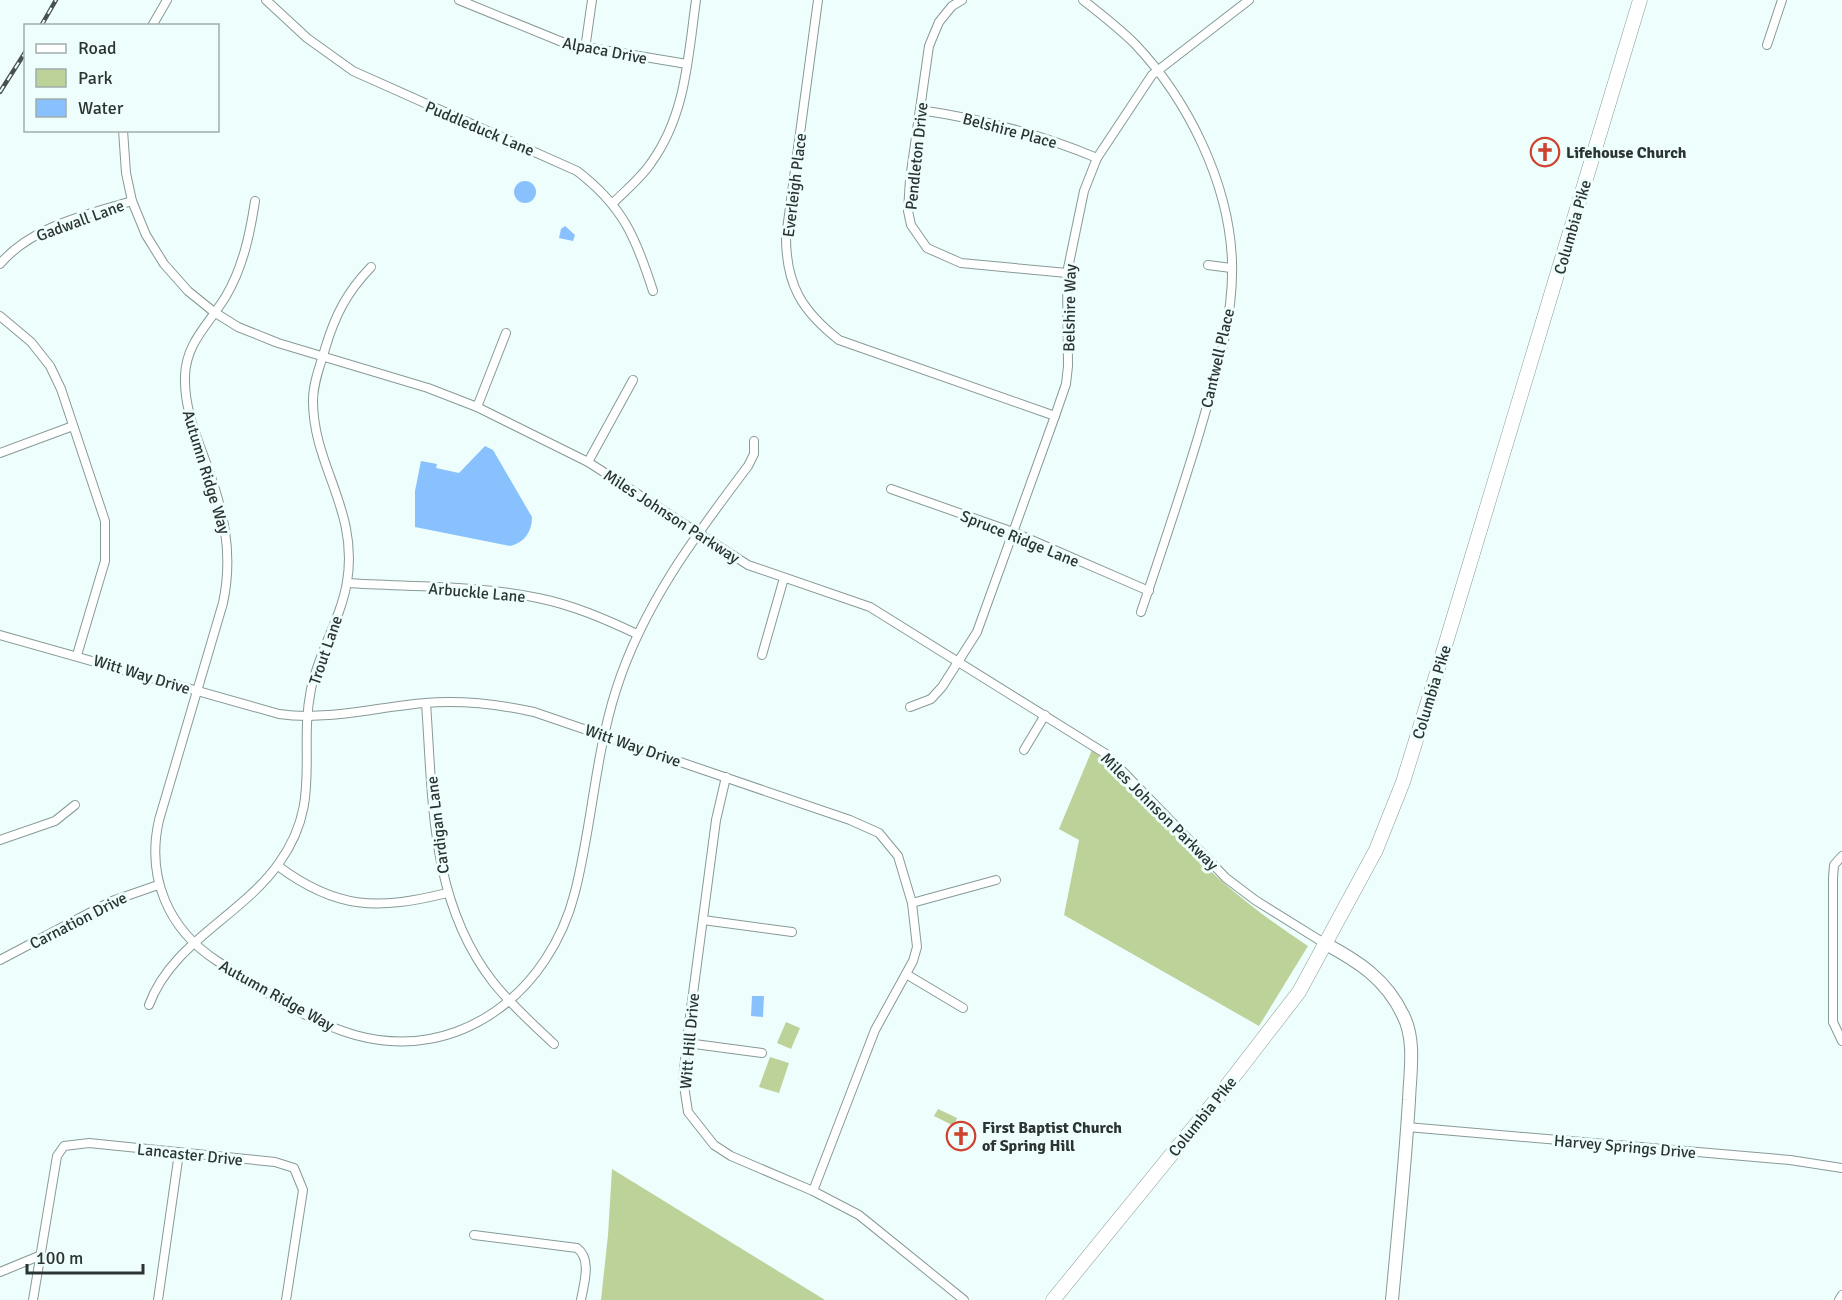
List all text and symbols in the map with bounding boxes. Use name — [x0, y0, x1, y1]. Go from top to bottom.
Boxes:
legend — [24, 24, 219, 132]
street label: Alpaca Drive — [561, 33, 649, 69]
text: Road — [78, 37, 117, 59]
text: Park — [78, 67, 113, 89]
text: Water — [78, 97, 124, 119]
street label: Puddleduck Lane — [422, 97, 537, 161]
street label: Pendleton Drive — [901, 101, 933, 211]
street label: Belshire Place — [960, 109, 1059, 153]
street label: Everleigh Place — [779, 132, 811, 238]
church icon: Lifehouse Church — [1529, 136, 1561, 168]
place label: Lifehouse Church — [1566, 143, 1687, 163]
street label: Columbia Pike — [1550, 178, 1596, 277]
street label: Gadwall Lane — [34, 196, 127, 246]
street label: Belshire Way — [1059, 263, 1081, 352]
street label: Cantwell Place — [1197, 307, 1239, 410]
street label: Autumn Ridge Way — [178, 408, 235, 537]
street label: Miles Johnson Parkway — [600, 465, 744, 569]
street label: Spruce Ridge Lane — [957, 506, 1082, 572]
street label: Arbuckle Lane — [428, 579, 526, 607]
street label: Trout Lane — [305, 613, 347, 688]
street label: Columbia Pike — [1408, 643, 1456, 742]
street label: Witt Way Drive — [91, 651, 193, 699]
street label: Witt Way Drive — [582, 720, 683, 772]
street label: Miles Johnson Parkway — [1096, 749, 1223, 875]
street label: Cardigan Lane — [422, 775, 454, 875]
street label: Carnation Drive — [26, 888, 131, 954]
street label: Autumn Ridge Way — [215, 956, 338, 1036]
street label: Witt Hill Drive — [676, 992, 704, 1090]
street label: Columbia Pike — [1164, 1072, 1241, 1161]
place label: First Baptist Church of Spring Hill — [982, 1118, 1122, 1156]
church icon: First Baptist Church of Spring Hill — [945, 1120, 977, 1152]
street label: Harvey Springs Drive — [1553, 1131, 1697, 1163]
street label: Lancaster Drive — [136, 1139, 244, 1170]
scale bar — [27, 1237, 142, 1275]
text: 100 m — [36, 1247, 83, 1269]

